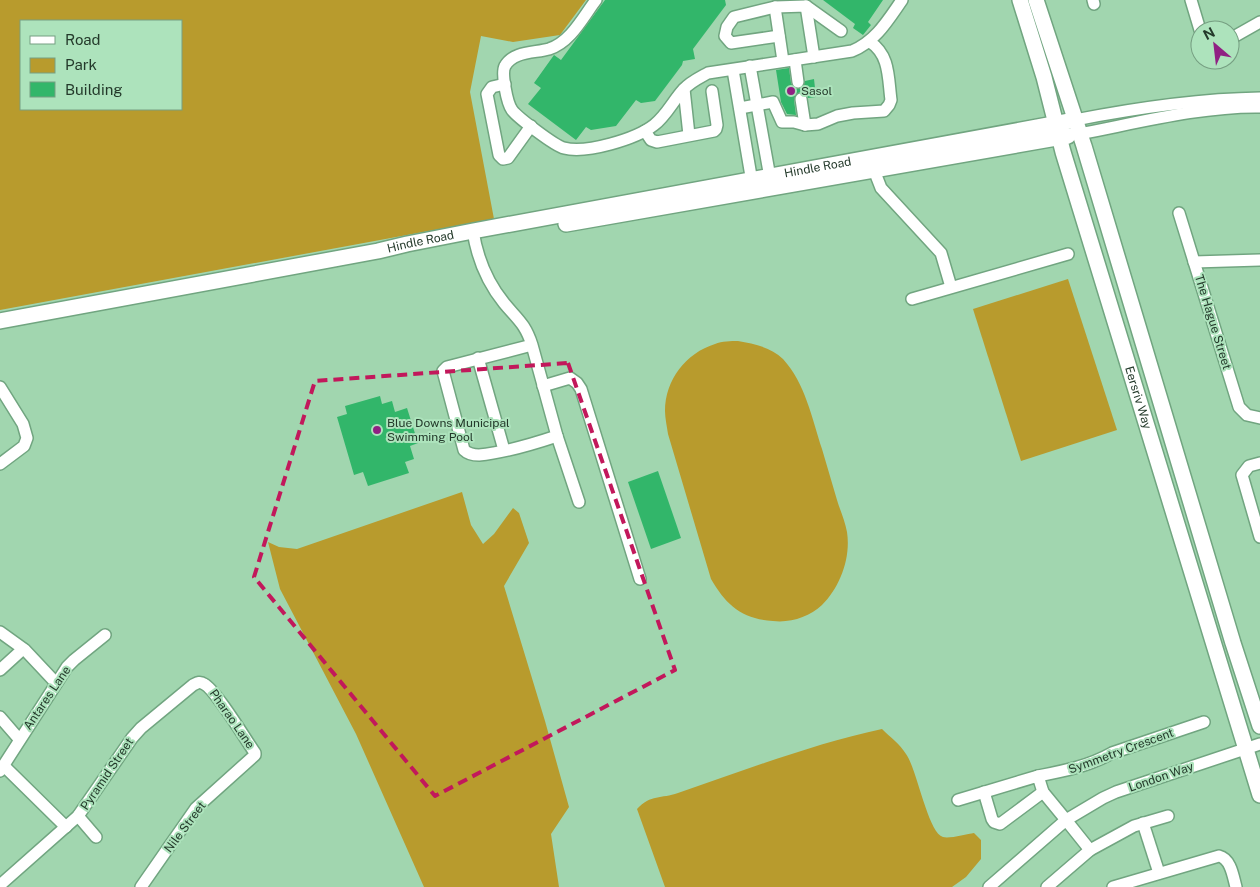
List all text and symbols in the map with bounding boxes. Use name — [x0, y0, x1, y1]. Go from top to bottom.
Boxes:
legend — [20, 20, 182, 110]
north arrow — [1190, 20, 1240, 70]
text: N — [1200, 24, 1217, 43]
text: Road — [65, 31, 101, 48]
text: Park — [65, 56, 97, 73]
text: Building — [65, 81, 123, 98]
place label: Sasol — [801, 84, 832, 98]
marker: Sasol — [785, 85, 797, 97]
street label: Hindle Road — [783, 154, 852, 180]
street label: Hindle Road — [386, 228, 455, 256]
street label: The Hague Street — [1192, 273, 1234, 371]
street label: Eersriv Way — [1122, 365, 1155, 431]
place label: Blue Downs Municipal Swimming Pool — [387, 416, 510, 444]
marker: Blue Downs Municipal Swimming Pool — [371, 424, 383, 436]
street label: Antares Lane — [21, 663, 74, 733]
street label: Pharao Lane — [206, 687, 258, 751]
street label: Symmetry Crescent — [1066, 725, 1176, 777]
street label: Pyramid Street — [78, 735, 136, 813]
street label: London Way — [1127, 759, 1196, 795]
street label: Nile Street — [161, 799, 209, 855]

